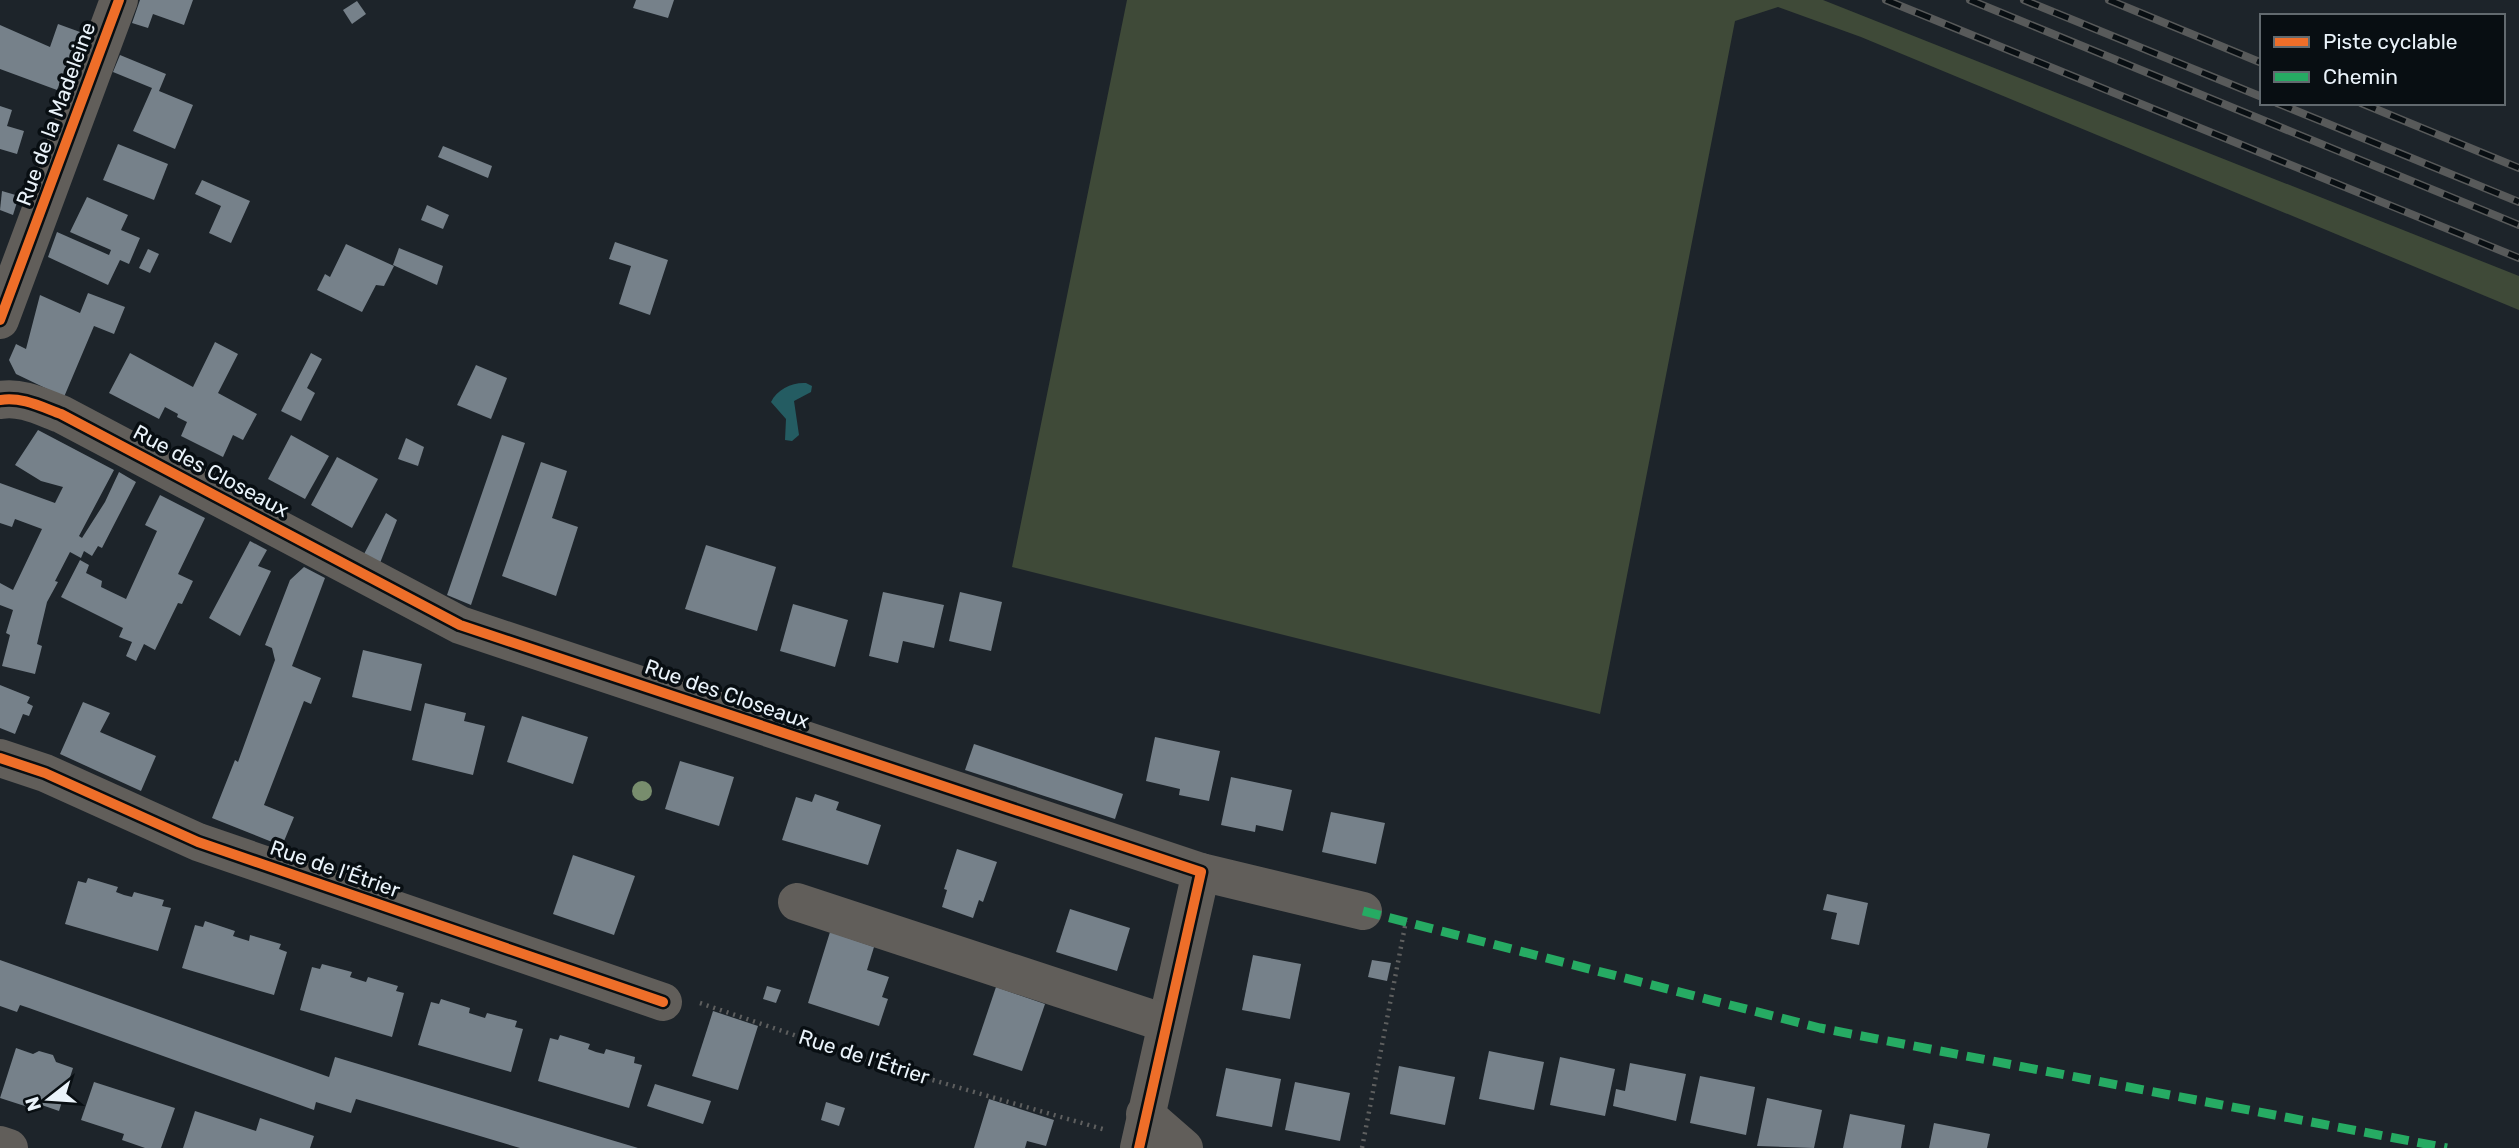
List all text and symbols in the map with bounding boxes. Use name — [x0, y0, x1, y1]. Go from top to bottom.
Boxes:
legend — [2260, 14, 2505, 105]
street label: Rue de la Madeleine — [11, 19, 100, 209]
text: Piste cyclable — [2323, 29, 2458, 54]
text: Chemin — [2323, 64, 2398, 89]
street label: Rue des Closeaux — [129, 419, 293, 522]
street label: Rue des Closeaux — [642, 654, 813, 733]
street label: Rue de l'Étrier — [267, 835, 404, 902]
street label: Rue de l'Étrier — [796, 1024, 933, 1089]
north arrow — [14, 1064, 84, 1134]
text: N — [20, 1094, 46, 1114]

